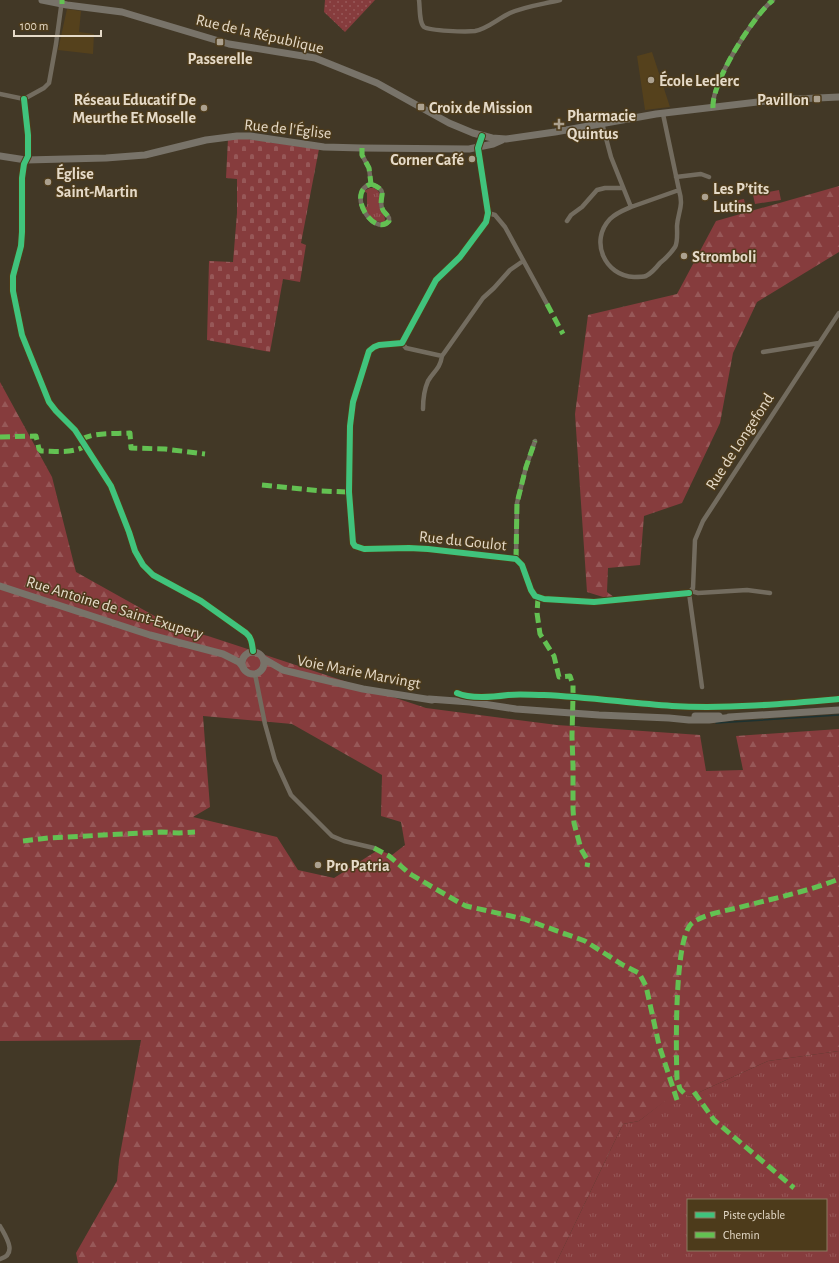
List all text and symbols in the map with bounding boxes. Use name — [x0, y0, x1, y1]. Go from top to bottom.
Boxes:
street label: Rue de la République — [194, 11, 325, 56]
scale bar — [14, 12, 101, 38]
text: 100 m — [20, 20, 48, 32]
marker: Passerelle — [215, 37, 225, 47]
place label: Passerelle — [187, 51, 253, 67]
place label: École Leclerc — [659, 70, 739, 89]
marker: École Leclerc — [646, 75, 656, 85]
place label: Réseau Educatif De Meurthe Et Moselle — [72, 92, 196, 126]
place label: Pavillon — [757, 92, 809, 108]
marker: Pavillon — [812, 94, 822, 104]
place label: Croix de Mission — [429, 100, 533, 116]
marker: Croix de Mission — [416, 102, 426, 112]
marker: Réseau Educatif De Meurthe Et Moselle — [199, 103, 209, 113]
place label: Pharmacie Quintus — [567, 108, 636, 143]
street label: Rue de l'Église — [243, 114, 333, 142]
marker: Pharmacie Quintus — [554, 119, 564, 129]
place label: Corner Café — [390, 152, 464, 168]
marker: Corner Café — [467, 154, 477, 164]
place label: Église Saint-Martin — [56, 163, 138, 200]
marker: Église Saint-Martin — [43, 177, 53, 187]
place label: Les P’tits Lutins — [713, 181, 769, 215]
marker: Les P’tits Lutins — [700, 192, 710, 202]
place label: Stromboli — [692, 249, 756, 265]
marker: Stromboli — [679, 251, 689, 261]
street label: Rue de Longefond — [703, 390, 777, 493]
street label: Rue du Goulot — [418, 528, 508, 554]
street label: Rue Antoine de Saint-Exupery — [24, 573, 205, 643]
street label: Voie Marie Marvingt — [296, 652, 422, 692]
place label: Pro Patria — [326, 858, 390, 874]
marker: Pro Patria — [313, 860, 323, 870]
legend — [687, 1199, 827, 1251]
text: Piste cyclable — [723, 1209, 785, 1222]
text: Chemin — [723, 1229, 760, 1241]

